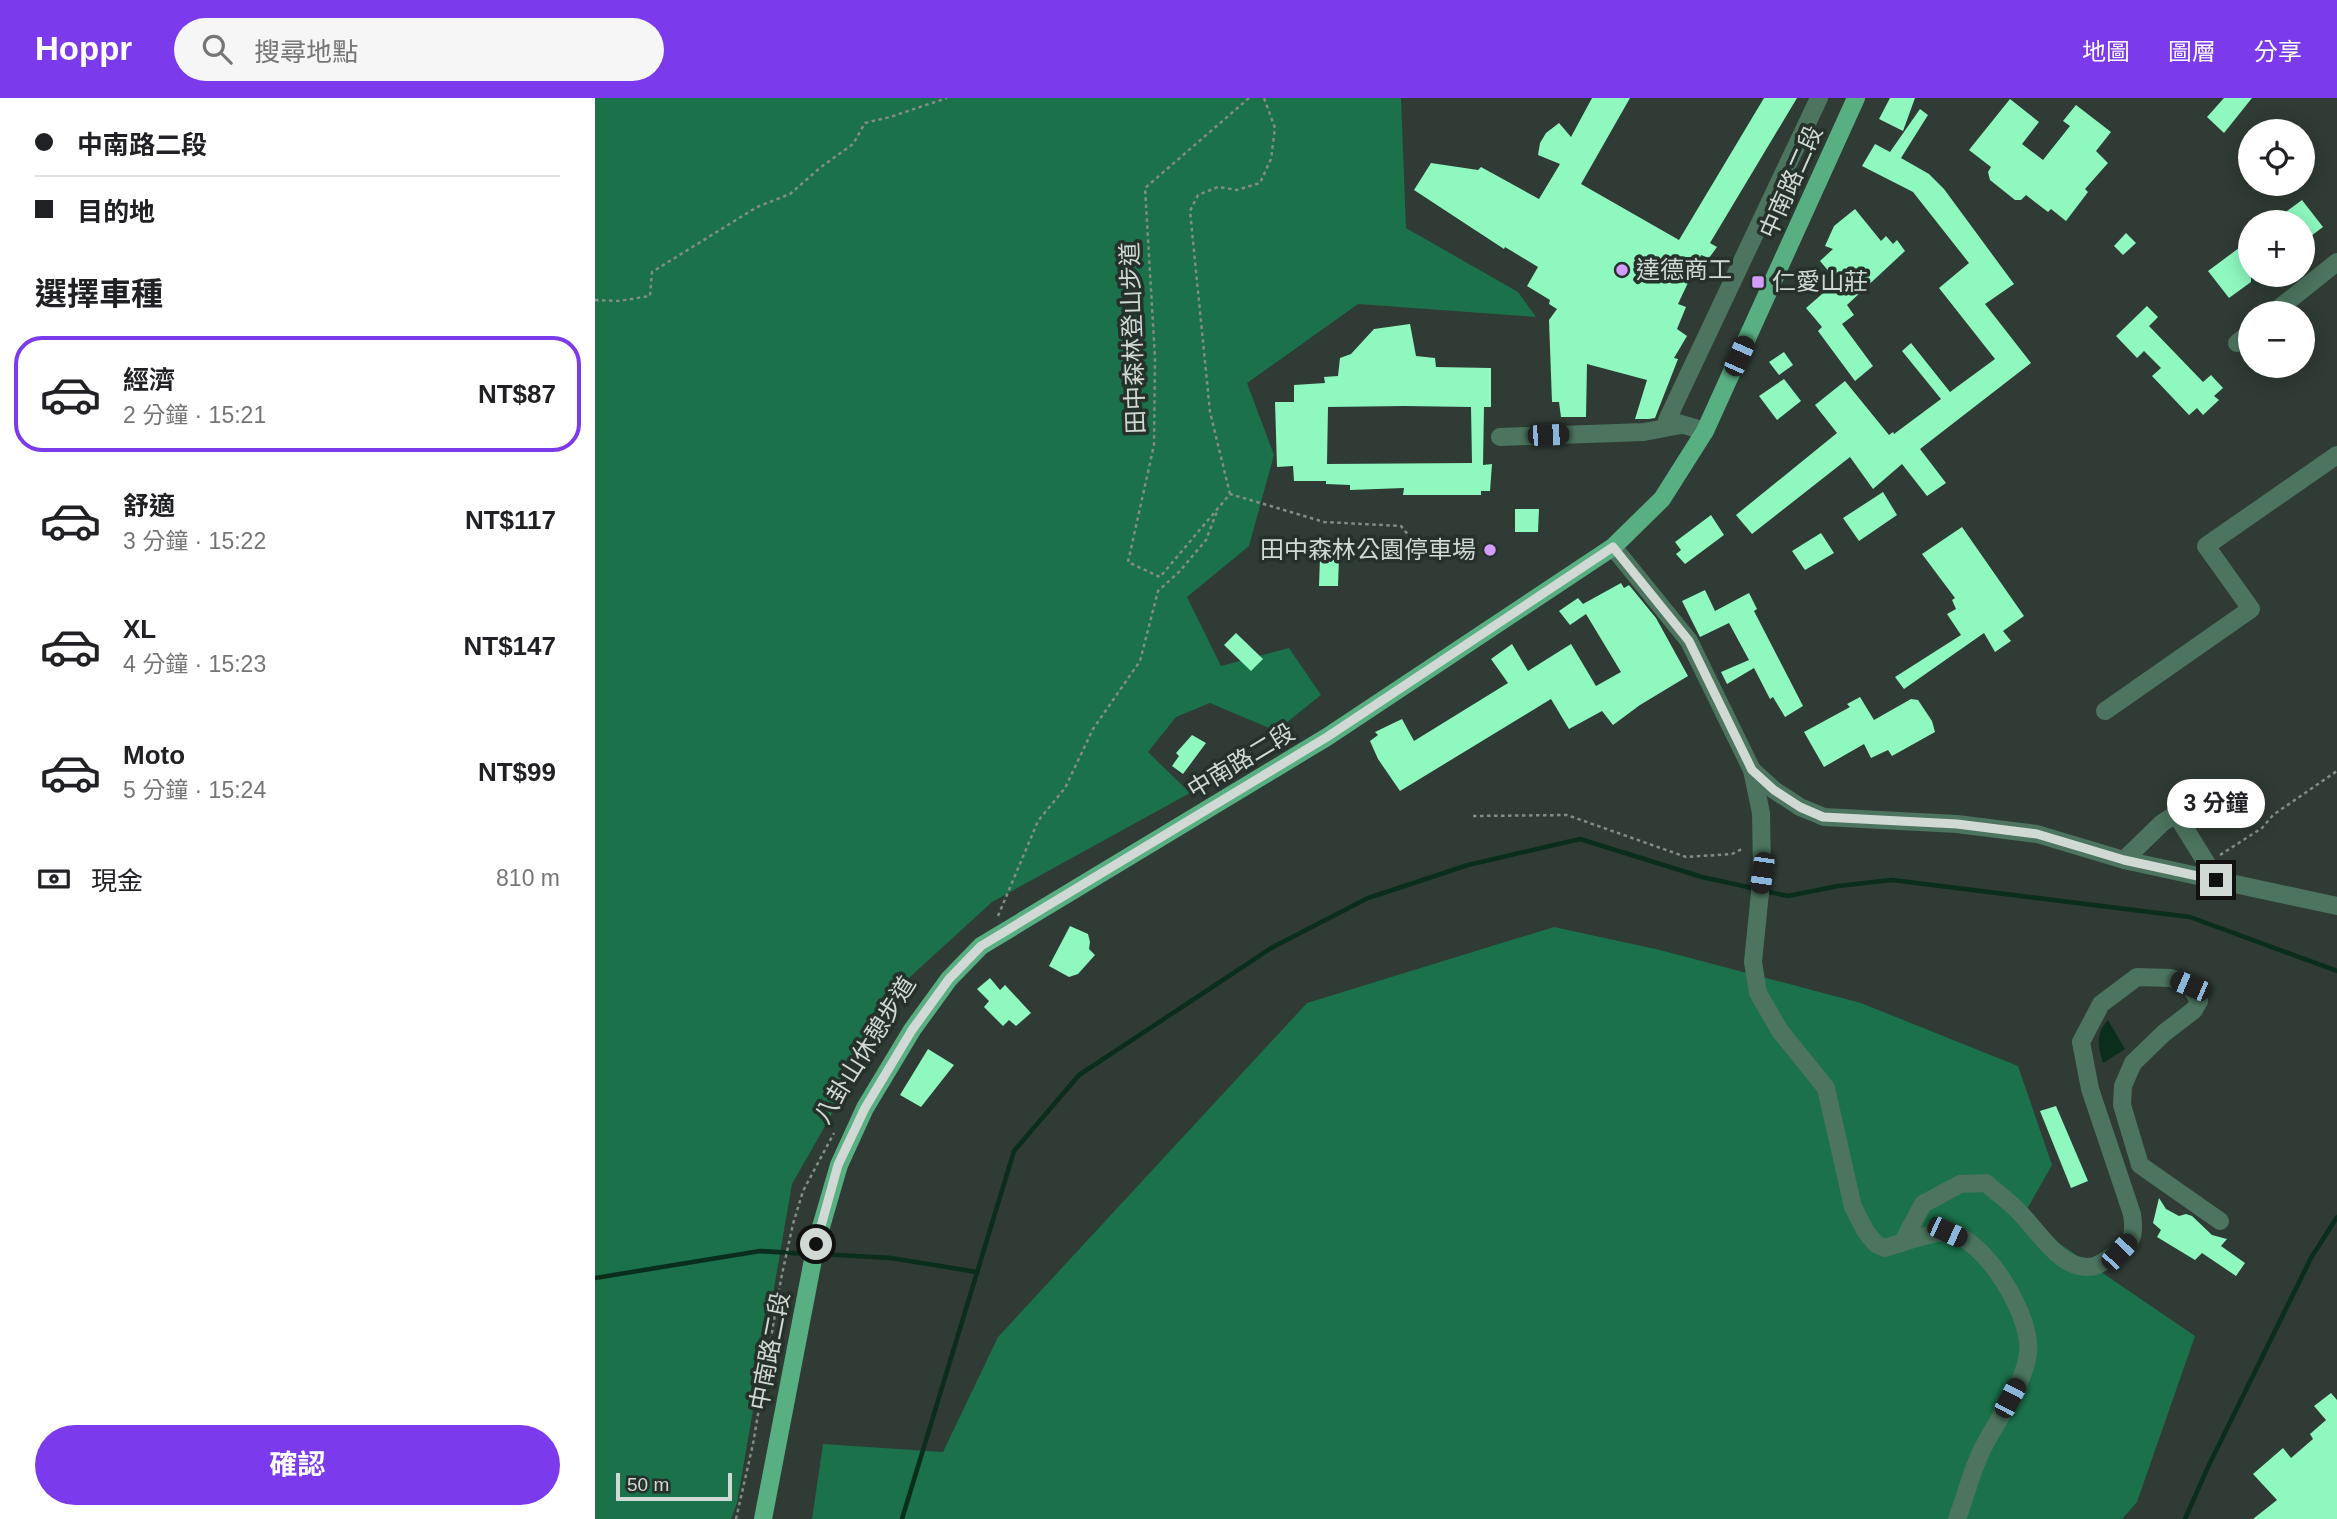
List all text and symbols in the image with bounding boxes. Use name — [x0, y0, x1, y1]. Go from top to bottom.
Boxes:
search box — [174, 18, 664, 81]
text: Hoppr — [35, 30, 132, 67]
icon: search — [198, 30, 236, 68]
text: 搜尋地點 — [254, 37, 358, 67]
text: 地圖 — [2082, 38, 2130, 65]
text: 圖層 — [2168, 38, 2216, 65]
text: 分享 — [2254, 38, 2302, 65]
map controls — [2238, 119, 2315, 378]
button: locate — [2238, 119, 2315, 196]
street label: 中南路二段 — [1754, 121, 1827, 242]
text: 中南路二段 — [77, 130, 207, 160]
text: 目的地 — [77, 197, 155, 227]
button: + — [2238, 210, 2315, 287]
street label: 田中森林登山步道 — [1116, 242, 1149, 434]
place label: 達德商工 — [1636, 256, 1732, 283]
marker: 達德商工 — [1614, 262, 1630, 278]
place label: 仁愛山莊 — [1772, 268, 1868, 295]
marker: 仁愛山莊 — [1750, 274, 1766, 290]
text: 選擇車種 — [35, 276, 163, 312]
button: − — [2238, 301, 2315, 378]
car — [1721, 333, 1758, 379]
icon: car — [39, 363, 102, 426]
text: 經濟 — [123, 365, 175, 395]
text: NT$87 — [478, 379, 556, 409]
text: 2 分鐘 · 15:21 — [123, 402, 266, 428]
car — [1527, 424, 1570, 446]
icon: car — [39, 489, 102, 552]
text: 舒適 — [123, 491, 175, 521]
text: NT$117 — [465, 505, 556, 535]
text: 3 分鐘 · 15:22 — [123, 528, 266, 554]
place label: 田中森林公園停車場 — [1260, 536, 1476, 563]
marker: 田中森林公園停車場 — [1482, 542, 1498, 558]
text: XL — [123, 614, 156, 644]
icon: car — [39, 615, 102, 678]
text: NT$147 — [464, 631, 556, 661]
text: 4 分鐘 · 15:23 — [123, 651, 266, 677]
street label: 中南路二段 — [1182, 718, 1299, 803]
text: Moto — [123, 740, 185, 770]
icon: car — [39, 741, 102, 804]
text: NT$99 — [478, 757, 556, 787]
text: 5 分鐘 · 15:24 — [123, 777, 266, 803]
callout: 3 分鐘 — [2167, 778, 2265, 828]
text: 3 分鐘 — [2183, 790, 2249, 816]
car — [1749, 851, 1776, 895]
icon: cash — [35, 860, 73, 898]
route end — [2200, 864, 2232, 896]
text: 810 m — [496, 865, 560, 891]
text: 現金 — [91, 866, 143, 896]
car — [2167, 968, 2214, 1004]
street label: 八卦山休憩步道 — [809, 971, 921, 1128]
car — [1924, 1214, 1971, 1250]
route start — [800, 1228, 832, 1260]
car — [2097, 1229, 2142, 1275]
street label: 中南路二段 — [745, 1289, 794, 1412]
car — [1991, 1375, 2030, 1421]
button: 確認 — [35, 1425, 560, 1505]
scale bar — [616, 1470, 731, 1502]
text: 50 m — [627, 1474, 669, 1495]

